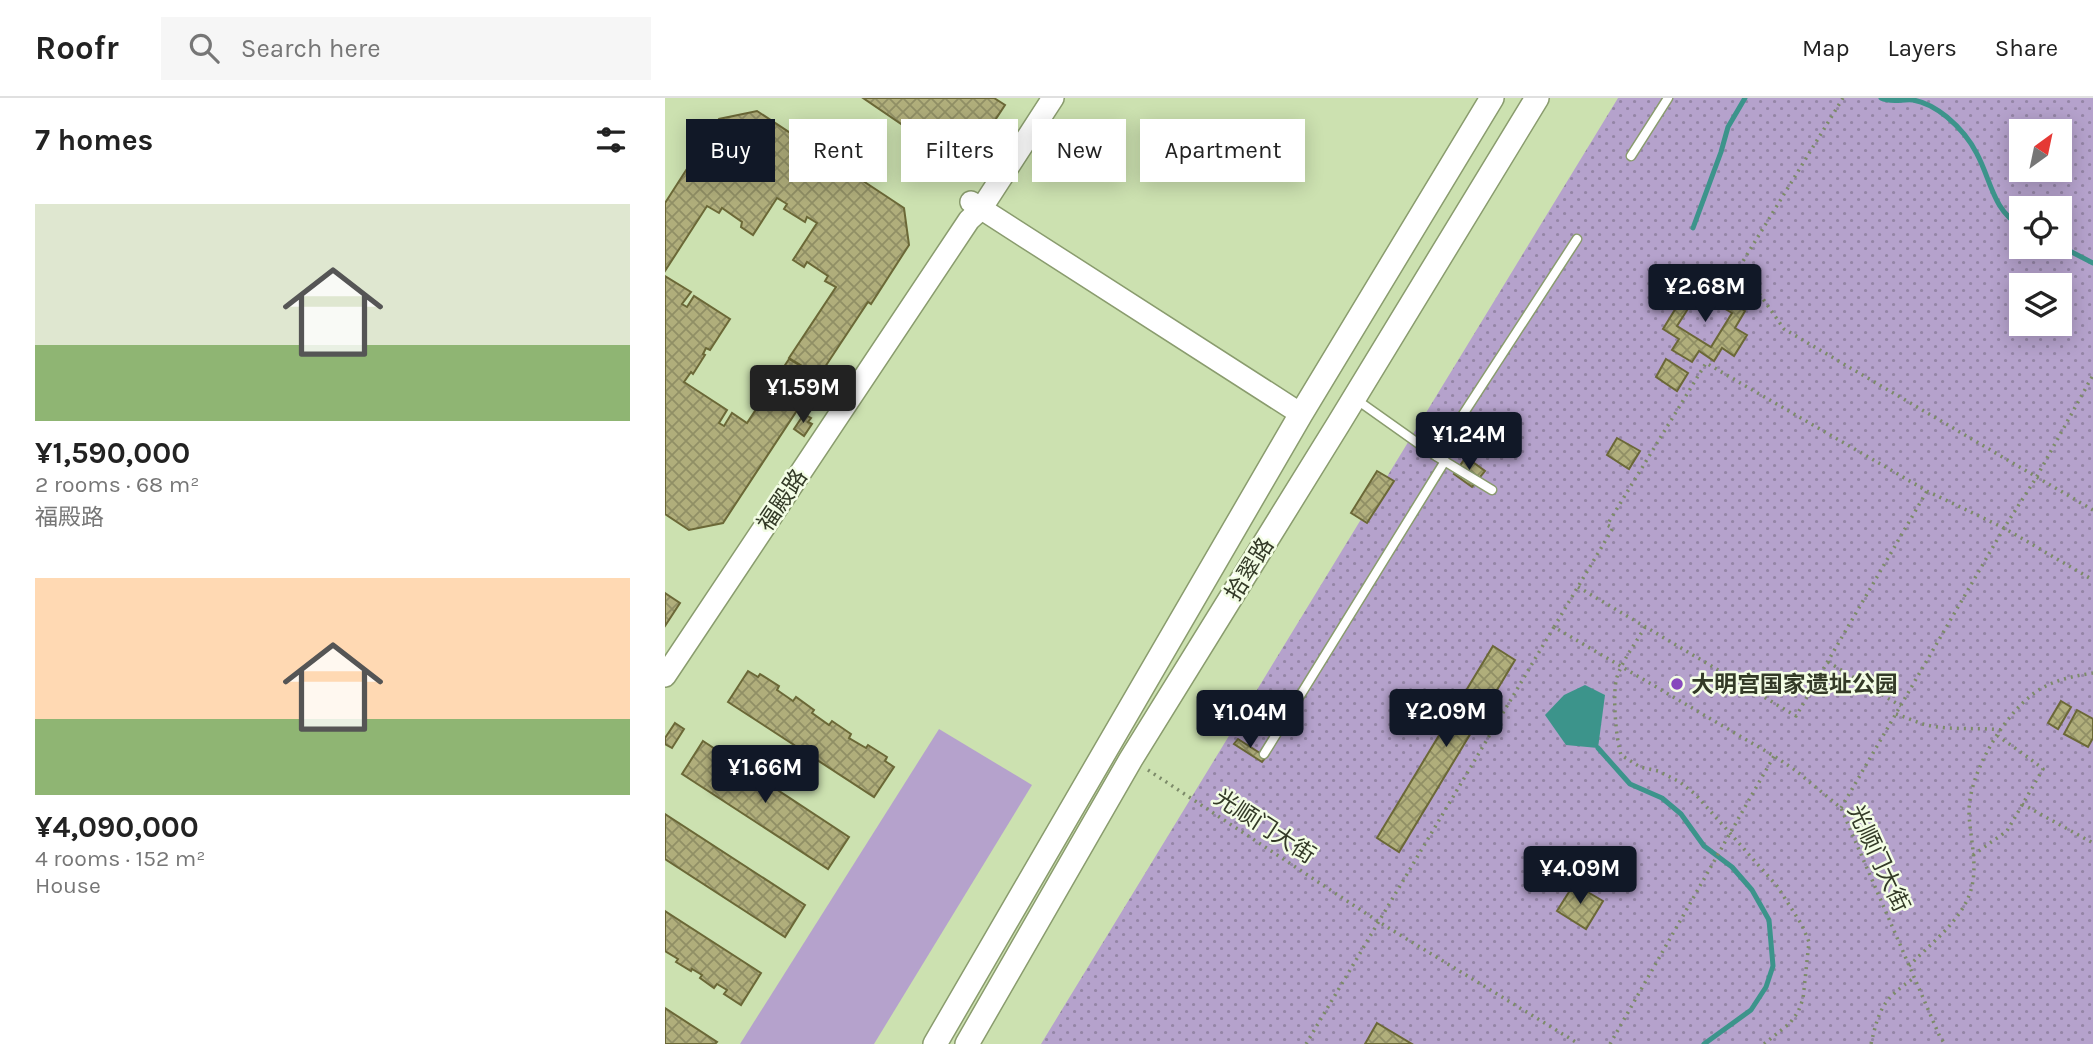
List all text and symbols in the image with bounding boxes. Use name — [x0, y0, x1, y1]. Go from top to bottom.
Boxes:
search box — [161, 17, 651, 80]
text: Roofr — [35, 29, 119, 67]
icon: search — [185, 29, 223, 67]
text: Search here — [241, 33, 381, 64]
text: Map — [1802, 34, 1850, 62]
text: Layers — [1888, 34, 1957, 62]
text: Share — [1995, 34, 2058, 62]
chip: Buy — [686, 119, 775, 182]
chip: Rent — [789, 119, 887, 182]
chip: Filters — [901, 119, 1018, 182]
chip: New — [1032, 119, 1126, 182]
chip: Apartment — [1140, 119, 1305, 182]
north arrow — [2009, 119, 2072, 182]
map controls — [2009, 119, 2072, 336]
icon: filters — [592, 121, 630, 159]
text: 7 homes — [35, 122, 153, 158]
button: locate — [2009, 196, 2072, 259]
icon: home — [270, 249, 396, 375]
pin: ¥2.68M — [1648, 264, 1762, 324]
text: ¥2.68M — [1664, 273, 1746, 300]
button: layers — [2009, 273, 2072, 336]
pin: ¥1.59M — [746, 366, 860, 425]
text: ¥1.59M — [766, 374, 840, 401]
pin: ¥1.24M — [1412, 412, 1526, 472]
text: ¥1.24M — [1432, 421, 1506, 448]
text: ¥1,590,000 — [35, 435, 190, 471]
street label: 福殿路 — [752, 464, 813, 536]
text: 2 rooms · 68 m² — [35, 471, 199, 498]
text: 福殿路 — [35, 504, 104, 531]
street label: 拾翠路 — [1220, 533, 1279, 606]
icon: home — [270, 624, 396, 750]
place label: 大明宫国家遗址公园 — [1691, 671, 1898, 698]
marker: 大明宫国家遗址公园 — [1669, 676, 1685, 692]
pin: ¥1.04M — [1193, 690, 1307, 750]
pin: ¥2.09M — [1389, 690, 1503, 749]
text: ¥2.09M — [1405, 698, 1487, 725]
text: ¥1.04M — [1213, 699, 1287, 726]
pin: ¥1.66M — [708, 746, 822, 805]
text: ¥1.66M — [728, 754, 802, 781]
street label: 光顺门大街 — [1209, 784, 1320, 869]
street label: 光顺门大街 — [1842, 800, 1915, 916]
text: ¥4,090,000 — [35, 809, 199, 845]
text: 4 rooms · 152 m² — [35, 845, 206, 872]
pin: ¥4.09M — [1523, 846, 1637, 906]
text: ¥4.09M — [1540, 855, 1620, 882]
text: House — [35, 872, 101, 899]

